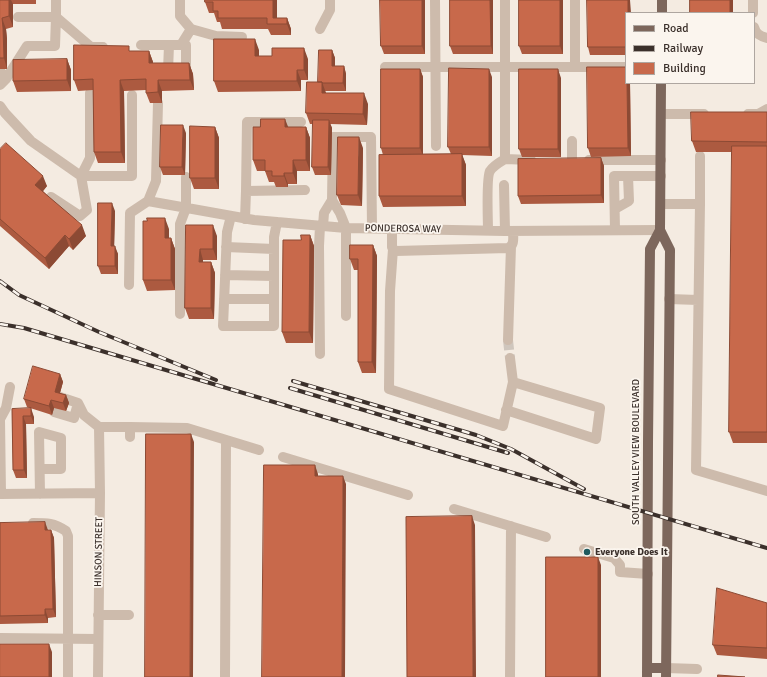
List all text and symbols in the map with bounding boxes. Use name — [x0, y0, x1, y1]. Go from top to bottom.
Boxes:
legend — [625, 12, 755, 84]
text: Road — [663, 21, 689, 36]
text: Railway — [663, 41, 703, 56]
text: Building — [663, 61, 706, 76]
street label: PONDEROSA WAY — [365, 222, 441, 236]
street label: SOUTH VALLEY VIEW BOULEVARD — [630, 379, 642, 525]
street label: HINSON STREET — [92, 517, 106, 587]
place label: Everyone Does It — [595, 546, 668, 558]
marker: Everyone Does It — [582, 547, 592, 557]

